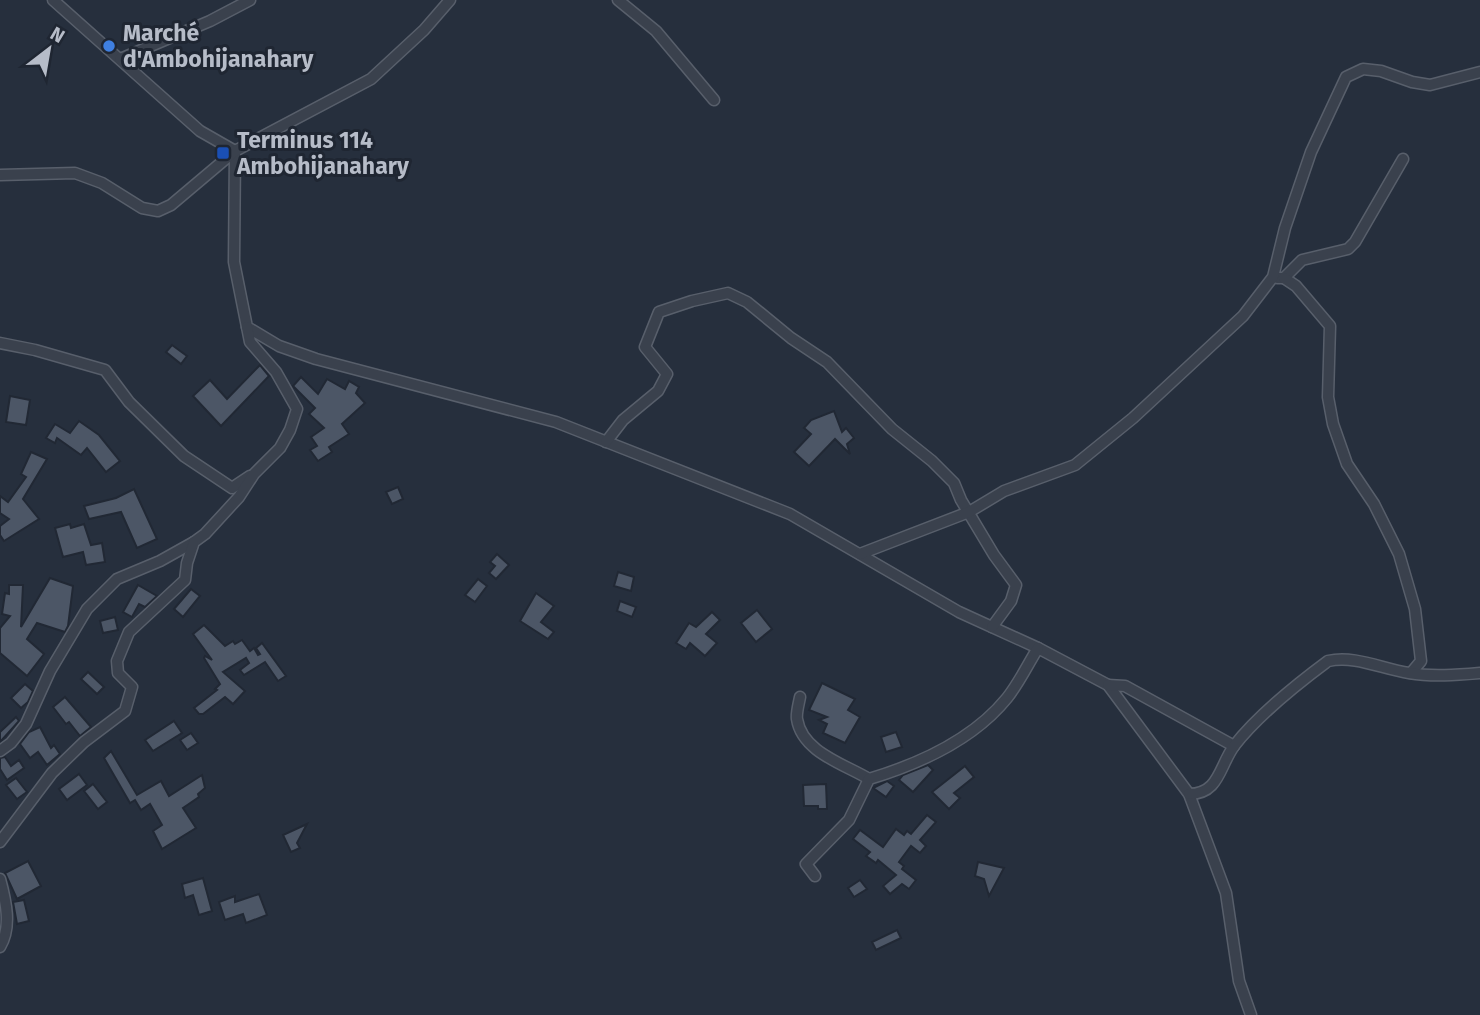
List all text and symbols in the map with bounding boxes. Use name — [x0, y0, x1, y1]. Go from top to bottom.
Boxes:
north arrow — [14, 14, 84, 84]
place label: Marché d'Ambohijanahary — [123, 19, 315, 73]
text: N — [46, 22, 69, 48]
marker: Marché d'Ambohijanahary — [101, 38, 117, 54]
place label: Terminus 114 Ambohijanahary — [236, 126, 410, 180]
marker: Terminus 114 Ambohijanahary — [215, 145, 231, 161]

